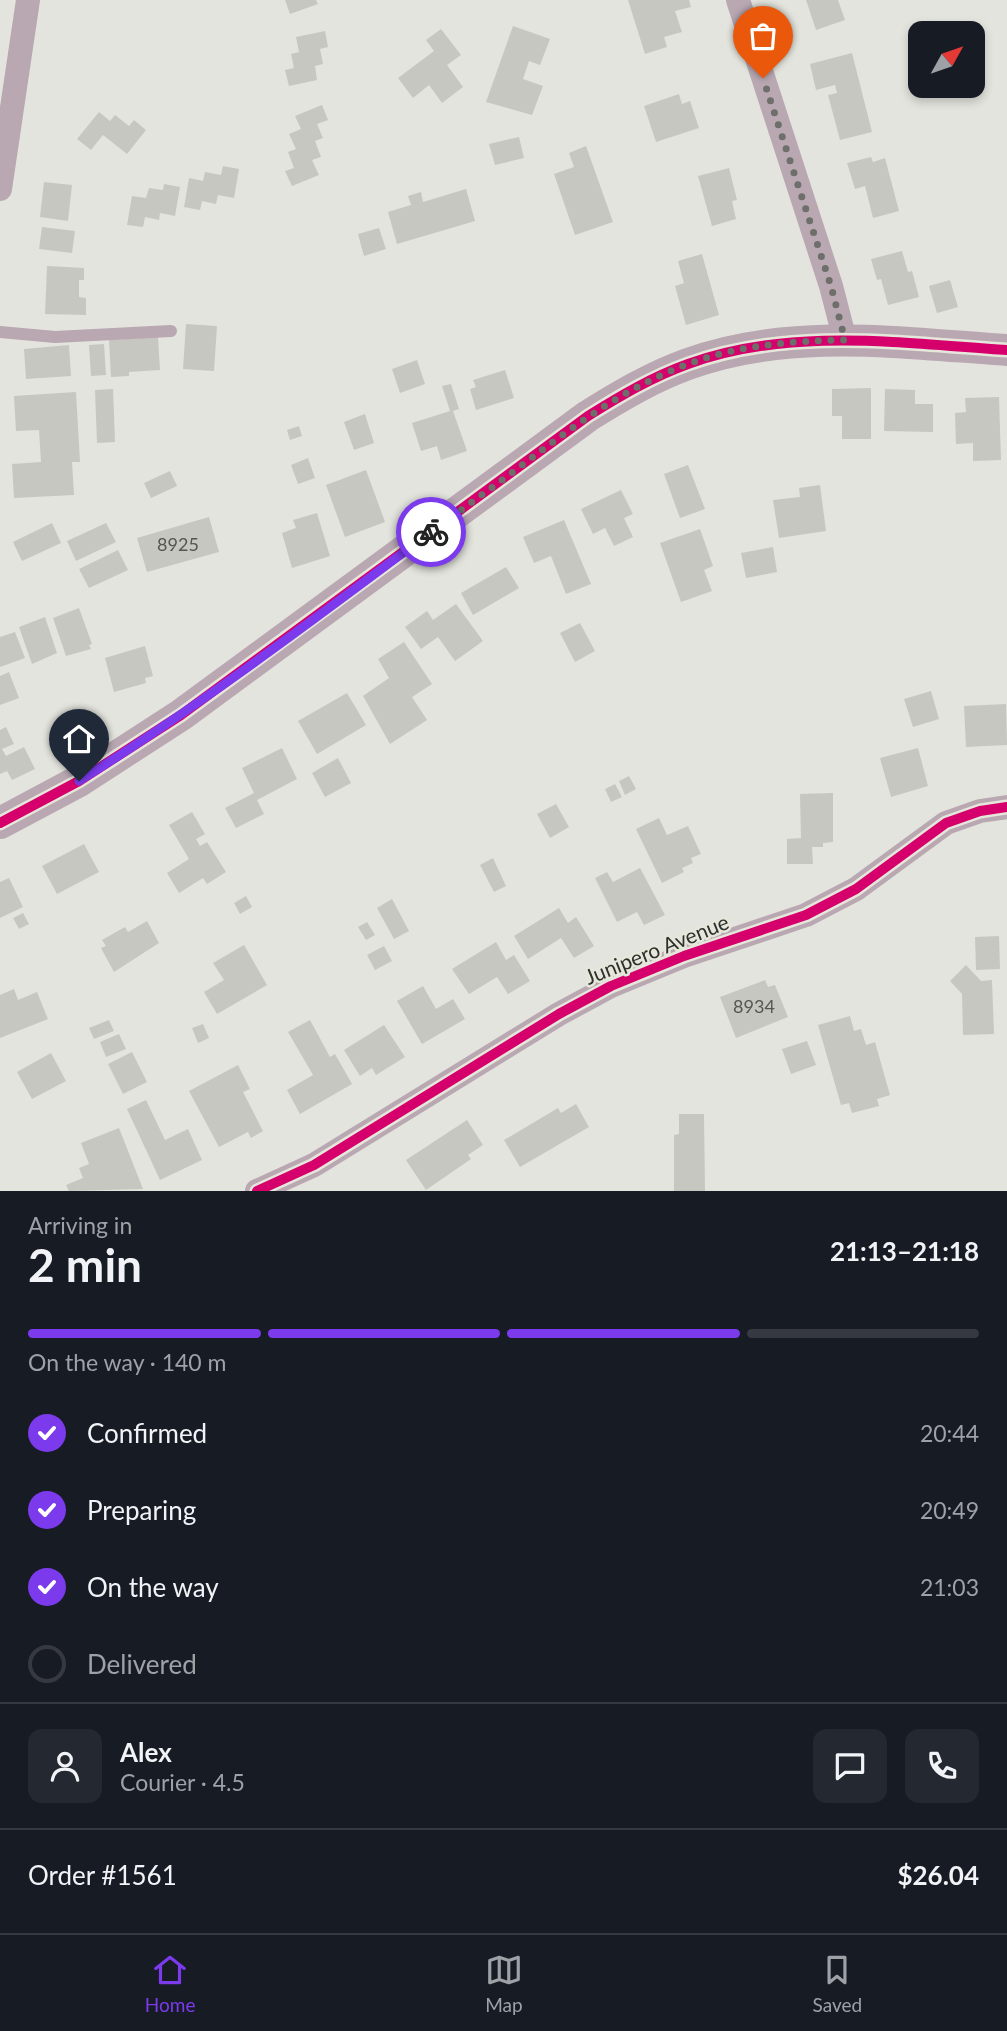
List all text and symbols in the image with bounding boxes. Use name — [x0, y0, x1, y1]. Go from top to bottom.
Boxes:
pin — [733, 6, 793, 78]
icon: bag — [744, 17, 782, 55]
north arrow — [908, 21, 985, 98]
map controls — [908, 21, 985, 98]
courier — [396, 497, 466, 567]
icon: bike — [412, 513, 450, 551]
house number: 8925 — [157, 533, 199, 555]
pin — [49, 709, 109, 781]
icon: home — [60, 720, 98, 758]
street label: Junipero Avenue — [581, 908, 732, 989]
house number: 8934 — [733, 995, 775, 1017]
text: Arriving in — [28, 1211, 132, 1239]
text: 21:13–21:18 — [830, 1235, 979, 1267]
text: 2 min — [28, 1237, 142, 1292]
text: On the way · 140 m — [28, 1348, 227, 1376]
icon: check — [28, 1414, 66, 1452]
text: Confirmed — [87, 1417, 207, 1449]
text: 20:44 — [920, 1419, 979, 1447]
icon: check — [28, 1491, 66, 1529]
text: Preparing — [87, 1494, 196, 1526]
text: 20:49 — [920, 1496, 979, 1524]
icon: check — [28, 1568, 66, 1606]
text: On the way — [87, 1571, 219, 1603]
text: 21:03 — [920, 1573, 979, 1601]
text: Delivered — [87, 1648, 197, 1680]
button: person — [28, 1729, 102, 1803]
button: chat — [813, 1729, 887, 1803]
button: phone — [905, 1729, 979, 1803]
text: Alex — [120, 1736, 172, 1768]
text: Courier · 4.5 — [120, 1768, 245, 1796]
text: Order #1561 — [28, 1859, 177, 1891]
text: $26.04 — [897, 1859, 979, 1891]
tab: Home — [145, 1951, 195, 2016]
tab: Map — [485, 1951, 523, 2016]
tab: Saved — [813, 1951, 862, 2016]

